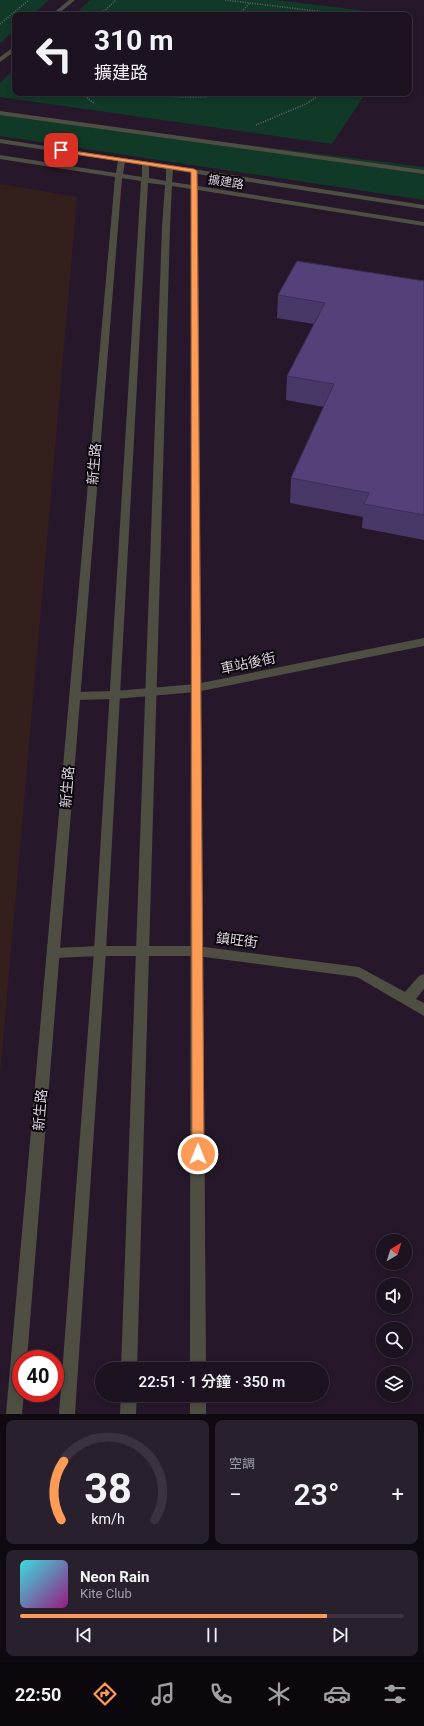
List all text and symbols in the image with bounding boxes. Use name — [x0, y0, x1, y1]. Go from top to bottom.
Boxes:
text: 310 m — [94, 24, 173, 57]
icon: left — [28, 28, 80, 80]
text: 擴建路 — [94, 62, 148, 83]
pin — [44, 133, 78, 167]
icon: arrive — [50, 139, 72, 161]
street label: 擴建路 — [207, 172, 245, 192]
street label: 新生路 — [84, 442, 104, 486]
street label: 車站後街 — [219, 649, 277, 677]
street label: 新生路 — [57, 765, 77, 809]
street label: 鎮旺街 — [215, 930, 259, 950]
street label: 新生路 — [30, 1088, 50, 1132]
position arrow — [177, 1133, 219, 1175]
north arrow — [376, 1234, 412, 1270]
map controls — [376, 1234, 412, 1402]
button: sound — [376, 1278, 412, 1314]
button: search — [376, 1322, 412, 1358]
speed limit sign: 40 — [12, 1350, 64, 1402]
button: layers — [376, 1366, 412, 1402]
text: 22:51 · 1 分鐘 · 350 m — [139, 1373, 285, 1391]
text: 空調 — [229, 1456, 255, 1471]
text: 38 — [84, 1464, 131, 1513]
text: 23° — [294, 1477, 339, 1512]
text: − — [229, 1482, 242, 1507]
text: + — [392, 1482, 404, 1507]
text: km/h — [91, 1511, 124, 1527]
text: Neon Rain — [80, 1568, 149, 1586]
text: Kite Club — [80, 1586, 132, 1601]
icon: previous — [73, 1624, 95, 1646]
icon: pause — [201, 1624, 223, 1646]
icon: next — [329, 1624, 351, 1646]
icon: directions — [91, 1680, 119, 1708]
icon: music — [149, 1680, 177, 1708]
icon: phone — [207, 1680, 235, 1708]
icon: climate — [265, 1680, 293, 1708]
icon: car — [323, 1680, 351, 1708]
icon: filters — [381, 1680, 409, 1708]
text: 22:50 — [15, 1684, 61, 1705]

